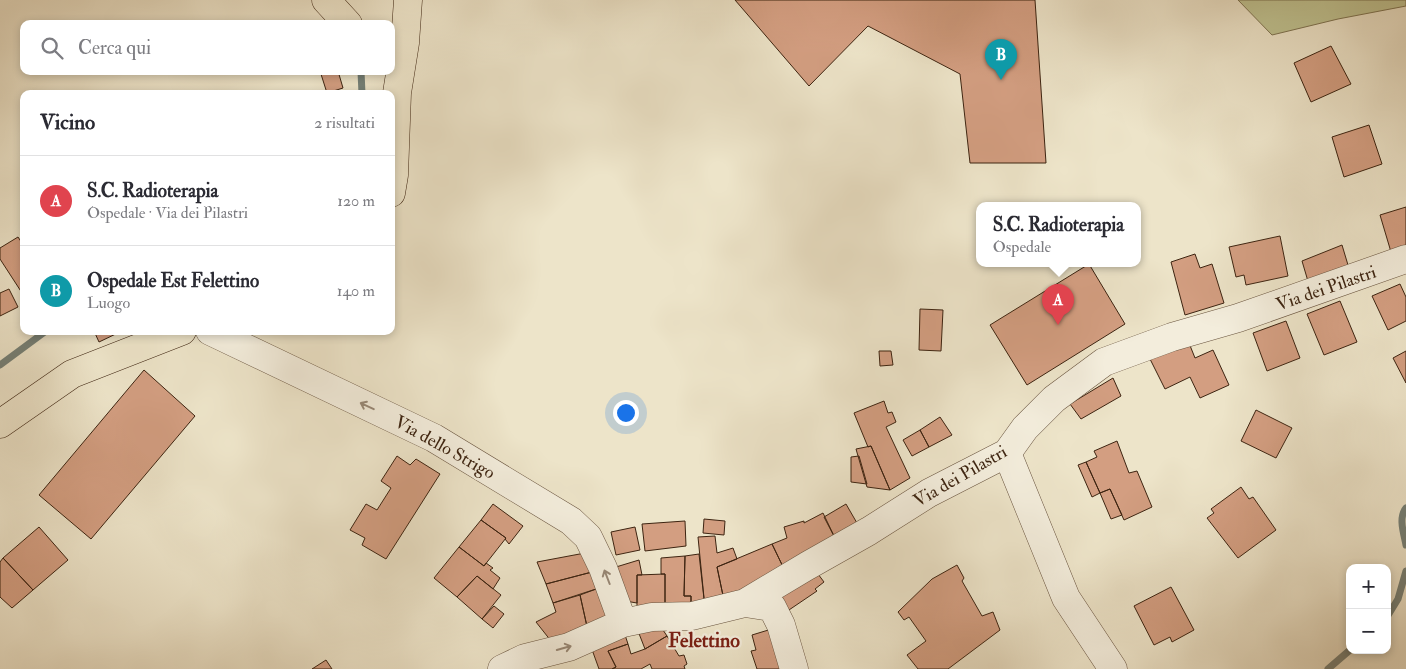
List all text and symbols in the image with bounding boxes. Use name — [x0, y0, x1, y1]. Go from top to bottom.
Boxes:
search box — [20, 20, 395, 75]
icon: search — [38, 34, 66, 62]
text: Cerca qui — [78, 36, 151, 60]
pin: B — [985, 39, 1017, 80]
text: Vicino — [40, 109, 95, 136]
text: 2 risultati — [314, 113, 375, 133]
text: S.C. Radioterapia — [87, 179, 218, 203]
text: A — [51, 191, 61, 211]
text: 120 m — [337, 191, 375, 211]
popup — [976, 202, 1141, 267]
text: Ospedale · Via dei Pilastri — [87, 203, 248, 223]
text: S.C. Radioterapia — [993, 213, 1124, 237]
text: Ospedale — [993, 237, 1051, 257]
street label: Via dei Pilastri — [1273, 261, 1379, 316]
text: Ospedale Est Felettino — [87, 269, 259, 293]
text: B — [51, 281, 61, 301]
text: 140 m — [337, 281, 375, 301]
pin: A — [1042, 284, 1074, 325]
text: Luogo — [87, 293, 130, 313]
your location — [613, 400, 639, 426]
one-way arrow — [360, 401, 375, 410]
street label: Via dello Strigo — [390, 410, 499, 485]
street label: Via dei Pilastri — [909, 440, 1011, 512]
map controls — [1346, 564, 1391, 654]
button: + — [1346, 564, 1391, 609]
one-way arrow — [602, 570, 611, 585]
button: − — [1346, 609, 1391, 654]
district label: Felettino — [668, 628, 740, 653]
one-way arrow — [556, 642, 572, 652]

